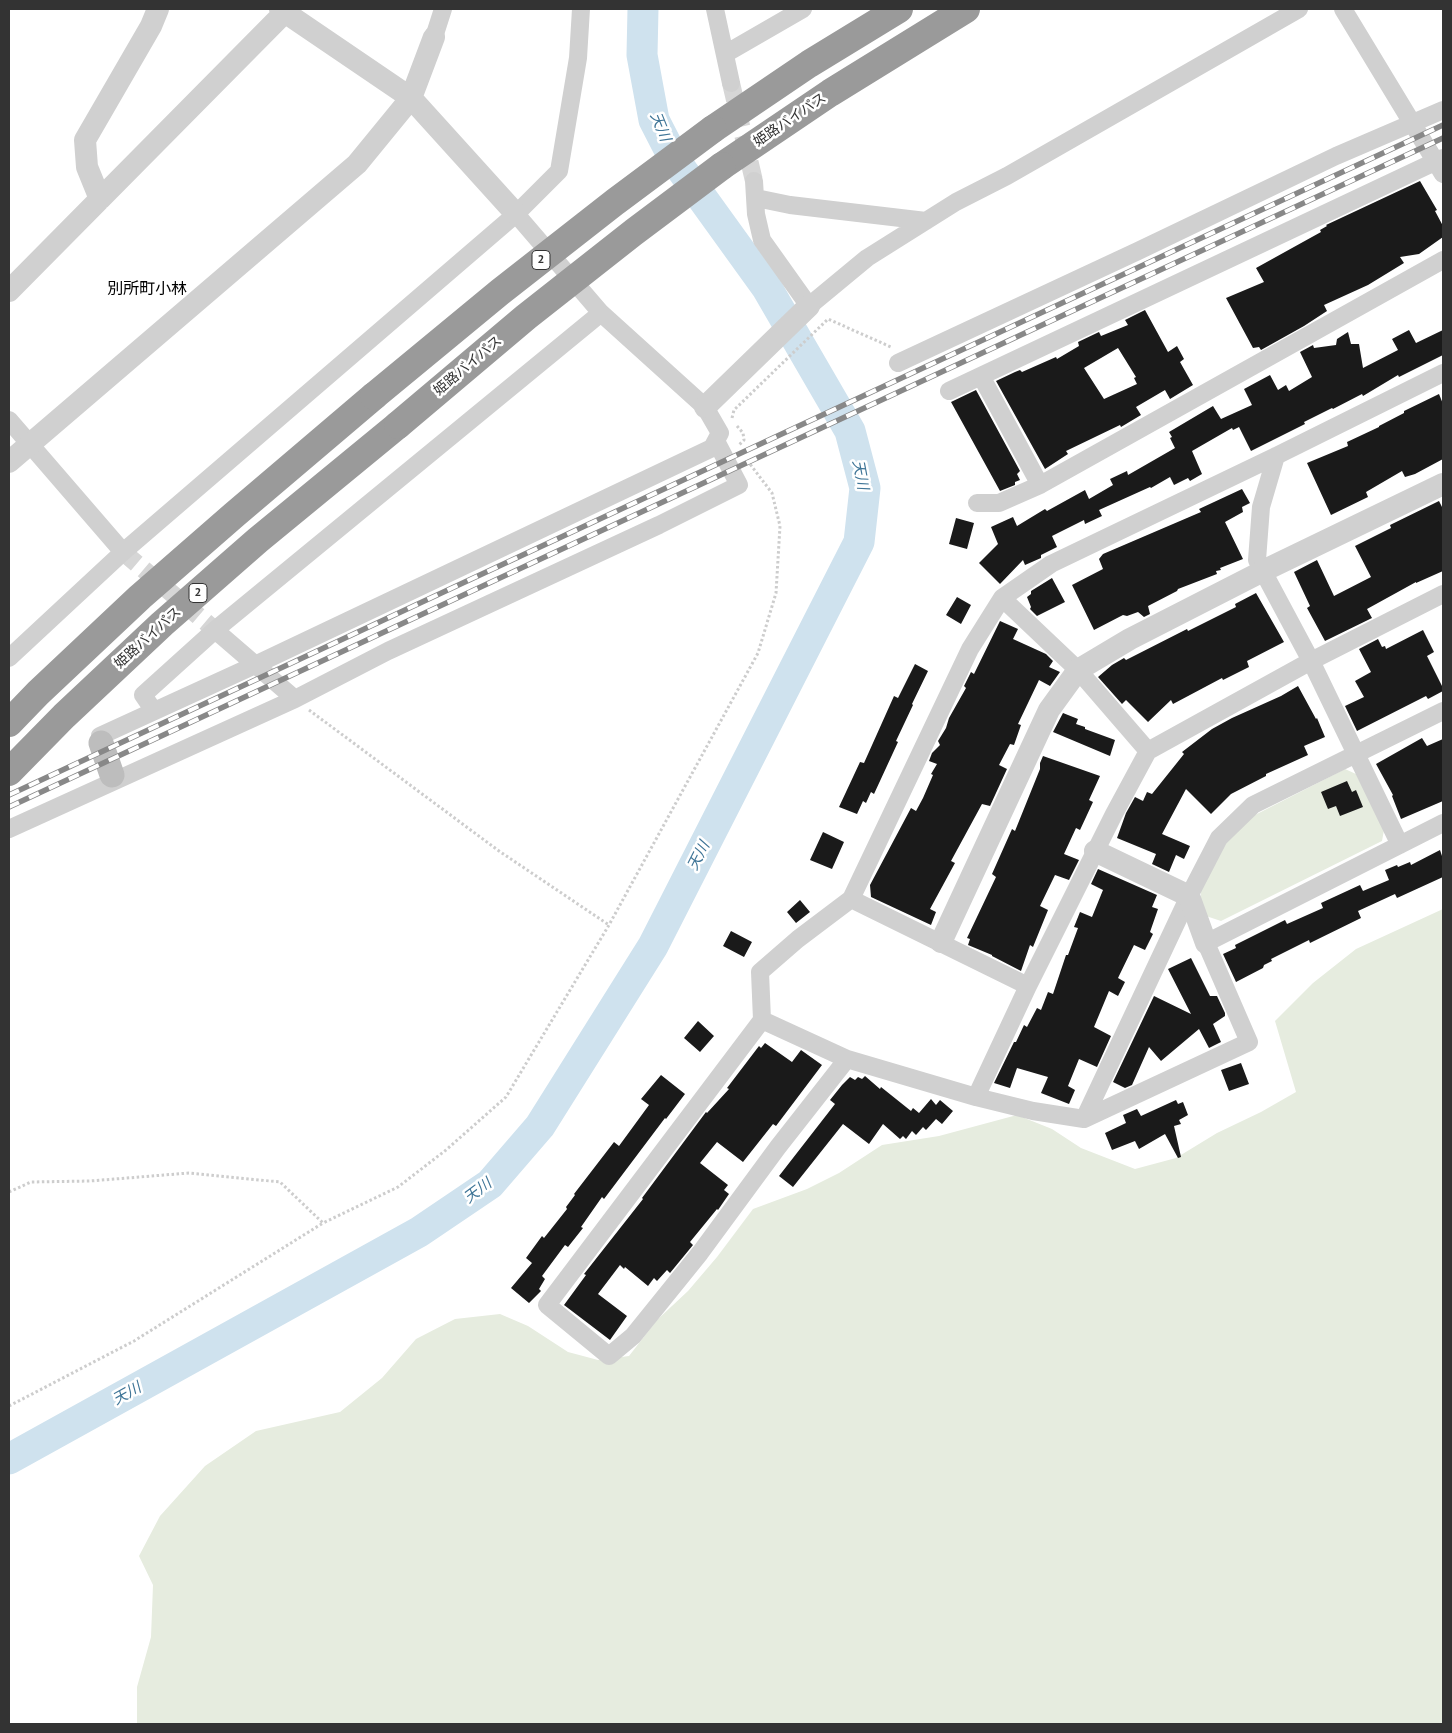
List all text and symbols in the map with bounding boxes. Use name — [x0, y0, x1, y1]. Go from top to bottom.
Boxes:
street label: 姫路バイパス — [750, 90, 830, 150]
water label: 天川 — [646, 110, 674, 144]
road number: 2 — [532, 250, 550, 270]
district label: 別所町小林 — [107, 279, 187, 299]
street label: 姫路バイパス — [430, 333, 506, 399]
water label: 天川 — [848, 459, 872, 491]
road number: 2 — [189, 584, 207, 602]
street label: 姫路バイパス — [111, 604, 185, 672]
water label: 天川 — [684, 839, 714, 873]
water label: 天川 — [461, 1175, 495, 1207]
water label: 天川 — [110, 1379, 144, 1409]

